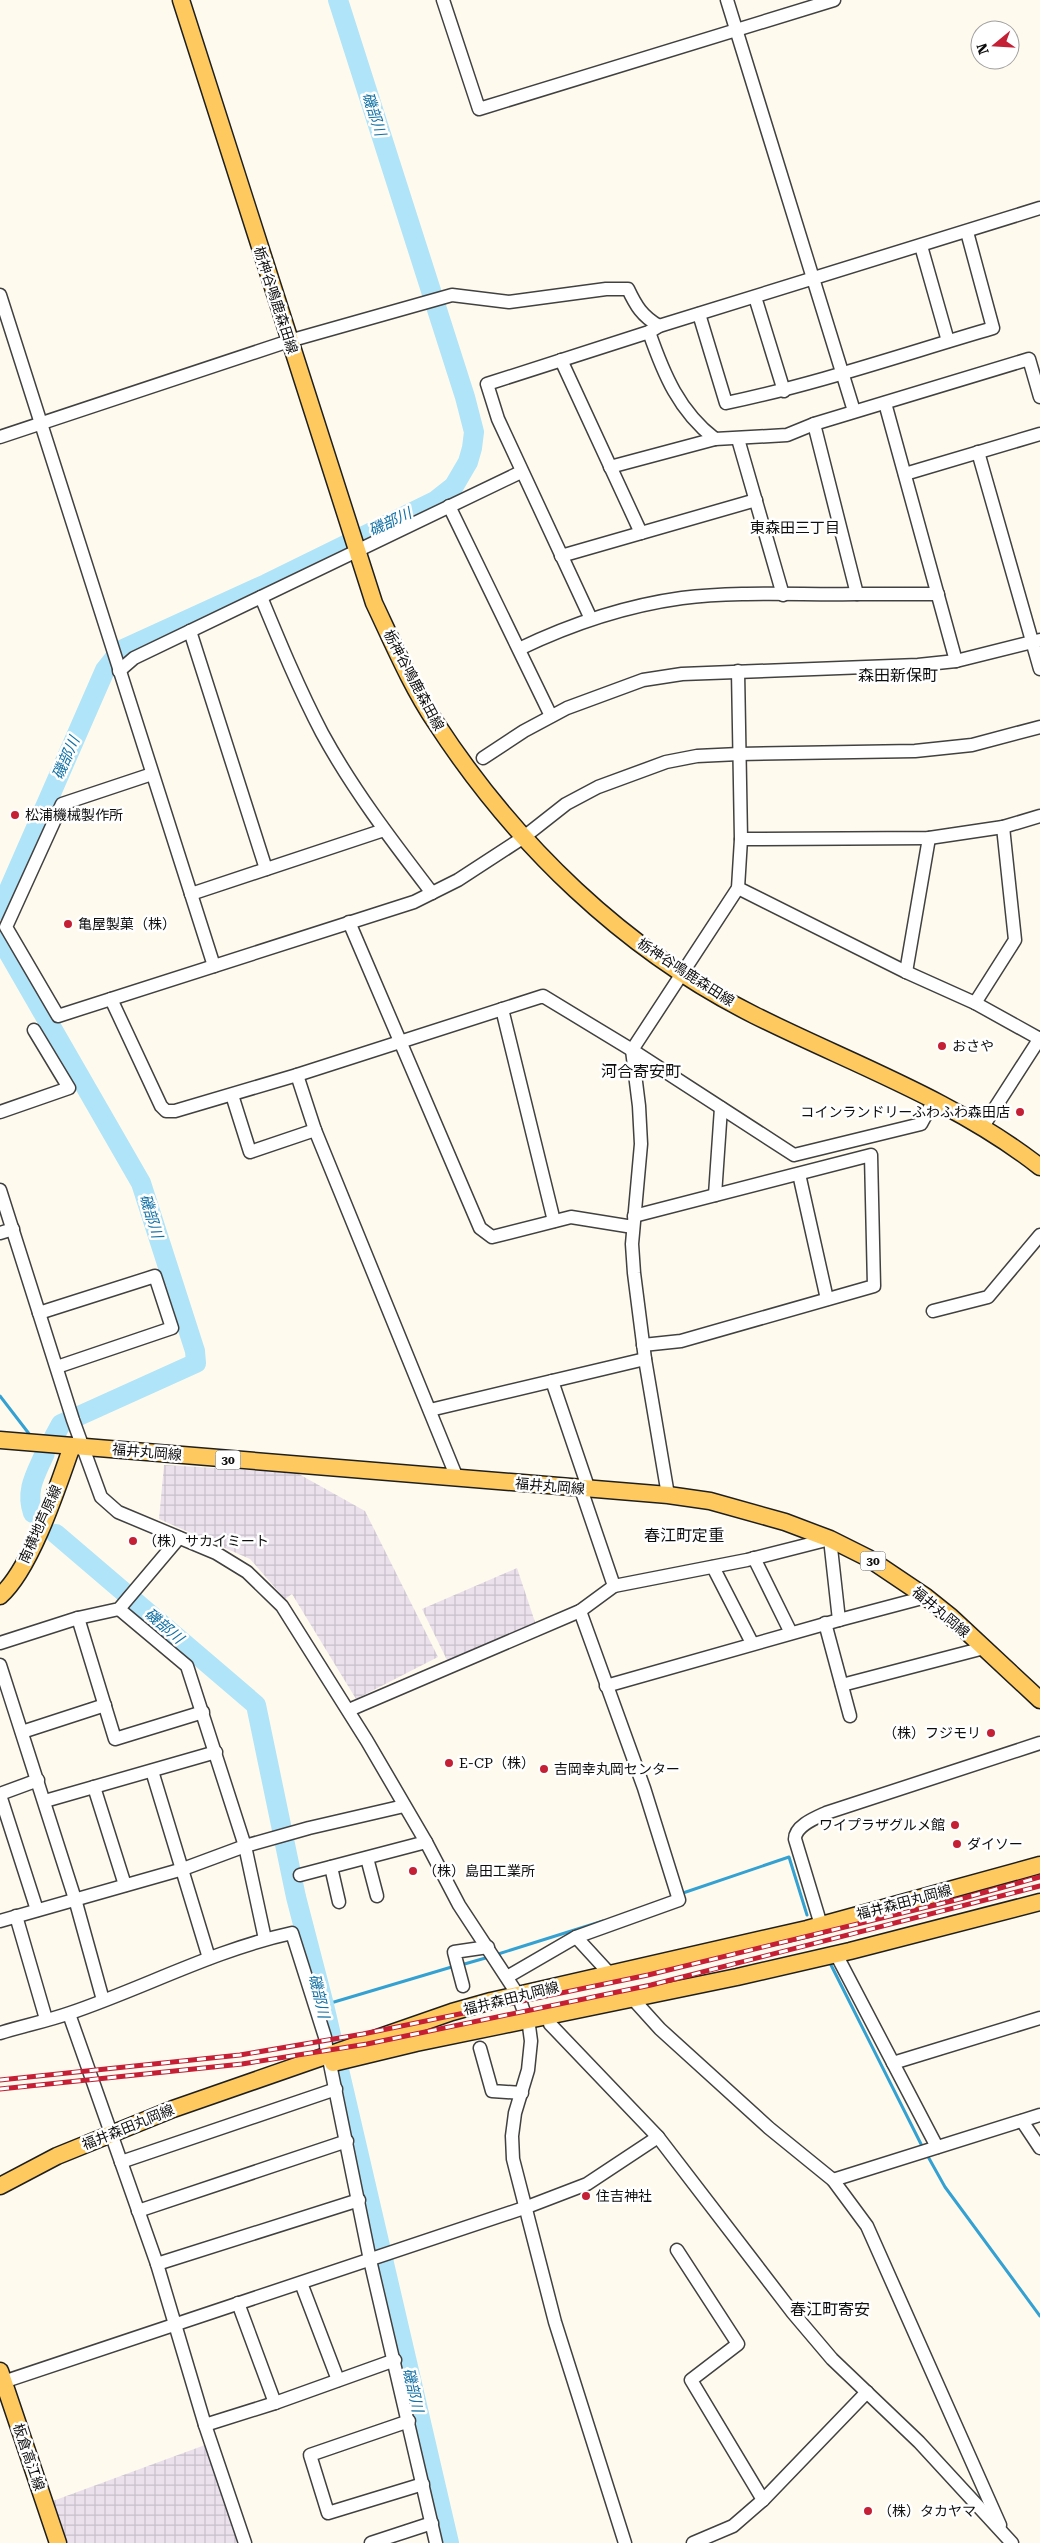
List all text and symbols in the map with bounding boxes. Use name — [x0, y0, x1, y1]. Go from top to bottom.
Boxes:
north arrow — [970, 20, 1020, 70]
text: N — [973, 41, 992, 57]
water label: 磯部川 — [358, 90, 390, 140]
street label: 栃神谷鳴鹿森田線 — [251, 244, 301, 356]
water label: 磯部川 — [366, 503, 416, 540]
district label: 東森田三丁目 — [750, 519, 840, 537]
street label: 栃神谷鳴鹿森田線 — [381, 627, 447, 733]
district label: 森田新保町 — [858, 666, 938, 685]
water label: 磯部川 — [49, 732, 84, 782]
place label: 松浦機械製作所 — [25, 807, 123, 823]
marker: 松浦機械製作所 — [9, 809, 21, 821]
place label: 亀屋製菓（株） — [78, 916, 176, 932]
marker: 亀屋製菓（株） — [62, 918, 74, 930]
street label: 栃神谷鳴鹿森田線 — [635, 935, 737, 1009]
place label: おさや — [952, 1038, 994, 1054]
marker: おさや — [936, 1040, 948, 1052]
district label: 河合寄安町 — [601, 1062, 681, 1081]
place label: コインランドリーふわふわ森田店 — [801, 1104, 1010, 1120]
marker: コインランドリーふわふわ森田店 — [1014, 1106, 1026, 1118]
water label: 磯部川 — [136, 1192, 167, 1242]
street label: 福井丸岡線 — [111, 1441, 183, 1463]
road number: 30 — [216, 1450, 240, 1470]
street label: 福井丸岡線 — [514, 1475, 586, 1497]
street label: 南横地芦原線 — [16, 1482, 64, 1566]
district label: 春江町定重 — [644, 1526, 724, 1545]
place label: （株）サカイミート — [143, 1533, 269, 1549]
marker: （株）サカイミート — [127, 1535, 139, 1547]
road number: 30 — [860, 1552, 886, 1570]
street label: 福井丸岡線 — [909, 1583, 973, 1641]
water label: 磯部川 — [141, 1605, 189, 1649]
place label: （株）フジモリ — [883, 1725, 981, 1741]
marker: （株）フジモリ — [985, 1727, 997, 1739]
place label: E-CP（株） — [459, 1755, 535, 1771]
marker: E-CP（株） — [443, 1757, 455, 1769]
place label: 吉岡幸丸岡センター — [554, 1761, 680, 1777]
marker: 吉岡幸丸岡センター — [538, 1763, 550, 1775]
place label: ワイプラザグルメ館 — [819, 1817, 945, 1833]
marker: ワイプラザグルメ館 — [949, 1819, 961, 1831]
place label: ダイソー — [967, 1836, 1023, 1852]
marker: ダイソー — [951, 1838, 963, 1850]
place label: （株）島田工業所 — [423, 1863, 535, 1879]
marker: （株）島田工業所 — [407, 1865, 419, 1877]
street label: 福井森田丸岡線 — [855, 1882, 953, 1922]
water label: 磯部川 — [305, 1972, 333, 2022]
street label: 福井森田丸岡線 — [462, 1978, 560, 2018]
street label: 福井森田丸岡線 — [80, 2101, 176, 2153]
place label: 住吉神社 — [596, 2188, 652, 2204]
marker: 住吉神社 — [580, 2190, 592, 2202]
district label: 春江町寄安 — [790, 2300, 870, 2319]
water label: 磯部川 — [399, 2366, 427, 2416]
street label: 板倉高江線 — [10, 2421, 48, 2493]
place label: （株）タカヤマ — [878, 2503, 976, 2519]
marker: （株）タカヤマ — [862, 2505, 874, 2517]

